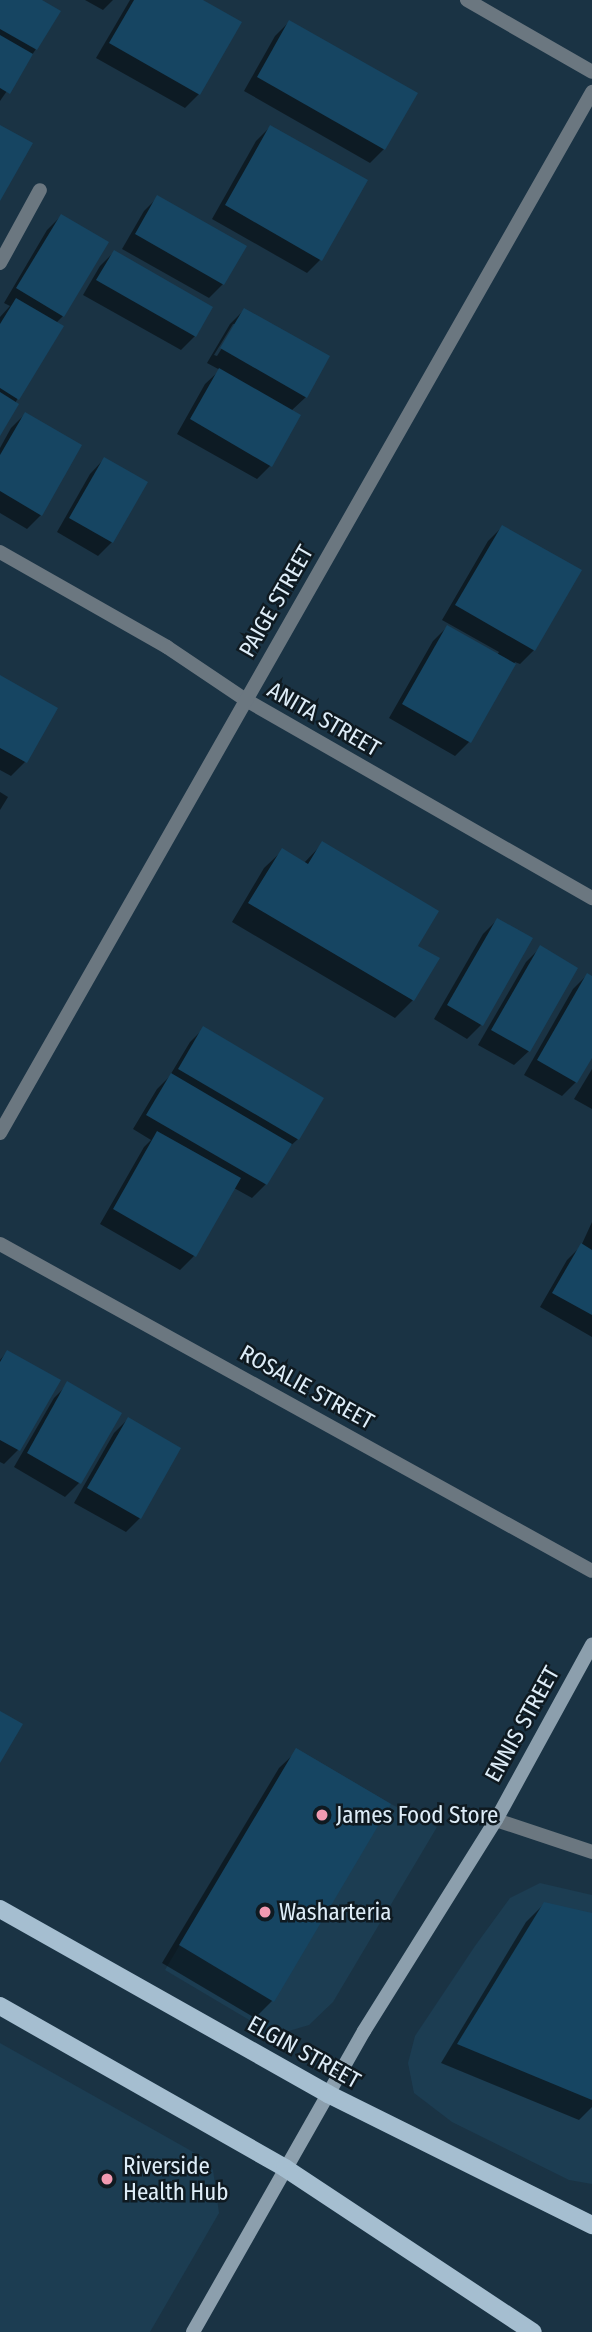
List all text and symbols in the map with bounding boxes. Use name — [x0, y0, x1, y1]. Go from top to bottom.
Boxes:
street label: PAIGE STREET — [233, 540, 319, 662]
street label: ANITA STREET — [263, 676, 385, 762]
street label: ROSALIE STREET — [235, 1339, 379, 1435]
street label: ENNIS STREET — [479, 1661, 565, 1787]
place label: James Food Store — [336, 1801, 498, 1829]
marker: James Food Store — [314, 1807, 330, 1823]
place label: Washarteria — [279, 1898, 392, 1926]
marker: Washarteria — [257, 1904, 273, 1920]
street label: ELGIN STREET — [243, 2010, 365, 2094]
place label: Riverside Health Hub — [123, 2152, 228, 2206]
marker: Riverside Health Hub — [97, 2169, 117, 2189]

